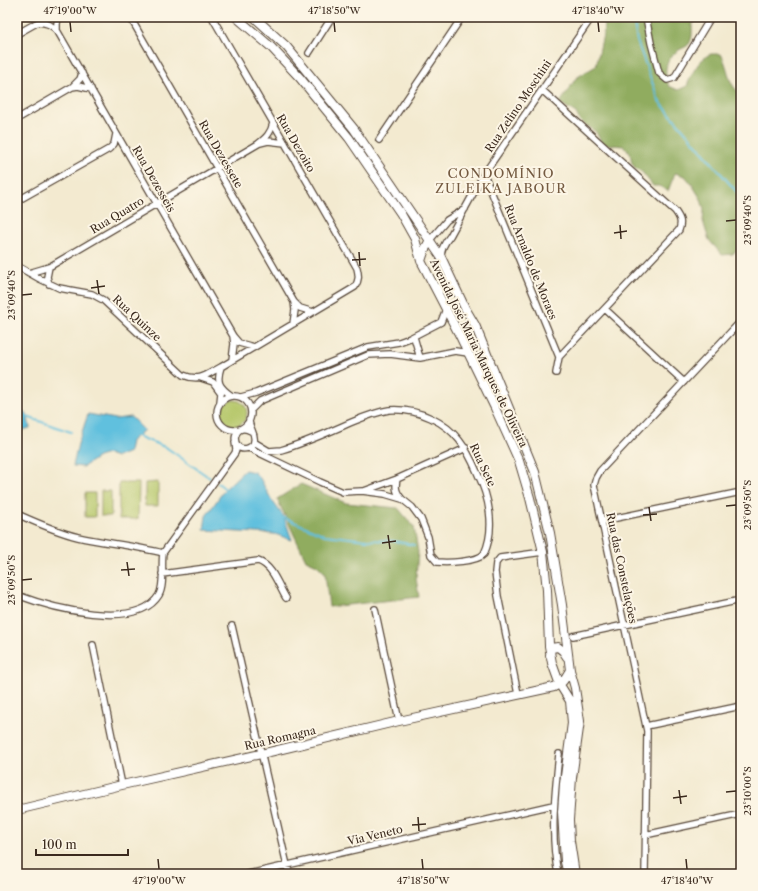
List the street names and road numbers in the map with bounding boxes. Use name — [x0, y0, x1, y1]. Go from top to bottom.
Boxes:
street label: Rua Zelino Moschini — [482, 56, 555, 155]
street label: Rua Dezoito — [274, 111, 318, 175]
street label: Rua Dezessete — [196, 118, 246, 190]
street label: Rua Dezesseis — [129, 143, 179, 215]
street label: Rua Quatro — [88, 193, 147, 237]
street label: Rua Arnaldo de Moraes — [502, 202, 561, 322]
street label: Avenida José Maria Marques de Oliveira — [427, 256, 531, 450]
street label: Rua Quinze — [110, 292, 164, 344]
street label: Rua Sete — [467, 441, 499, 489]
street label: Rua das Constelações — [603, 511, 641, 625]
street label: Rua Romagna — [243, 723, 317, 753]
street label: Via Veneto — [345, 822, 404, 848]

